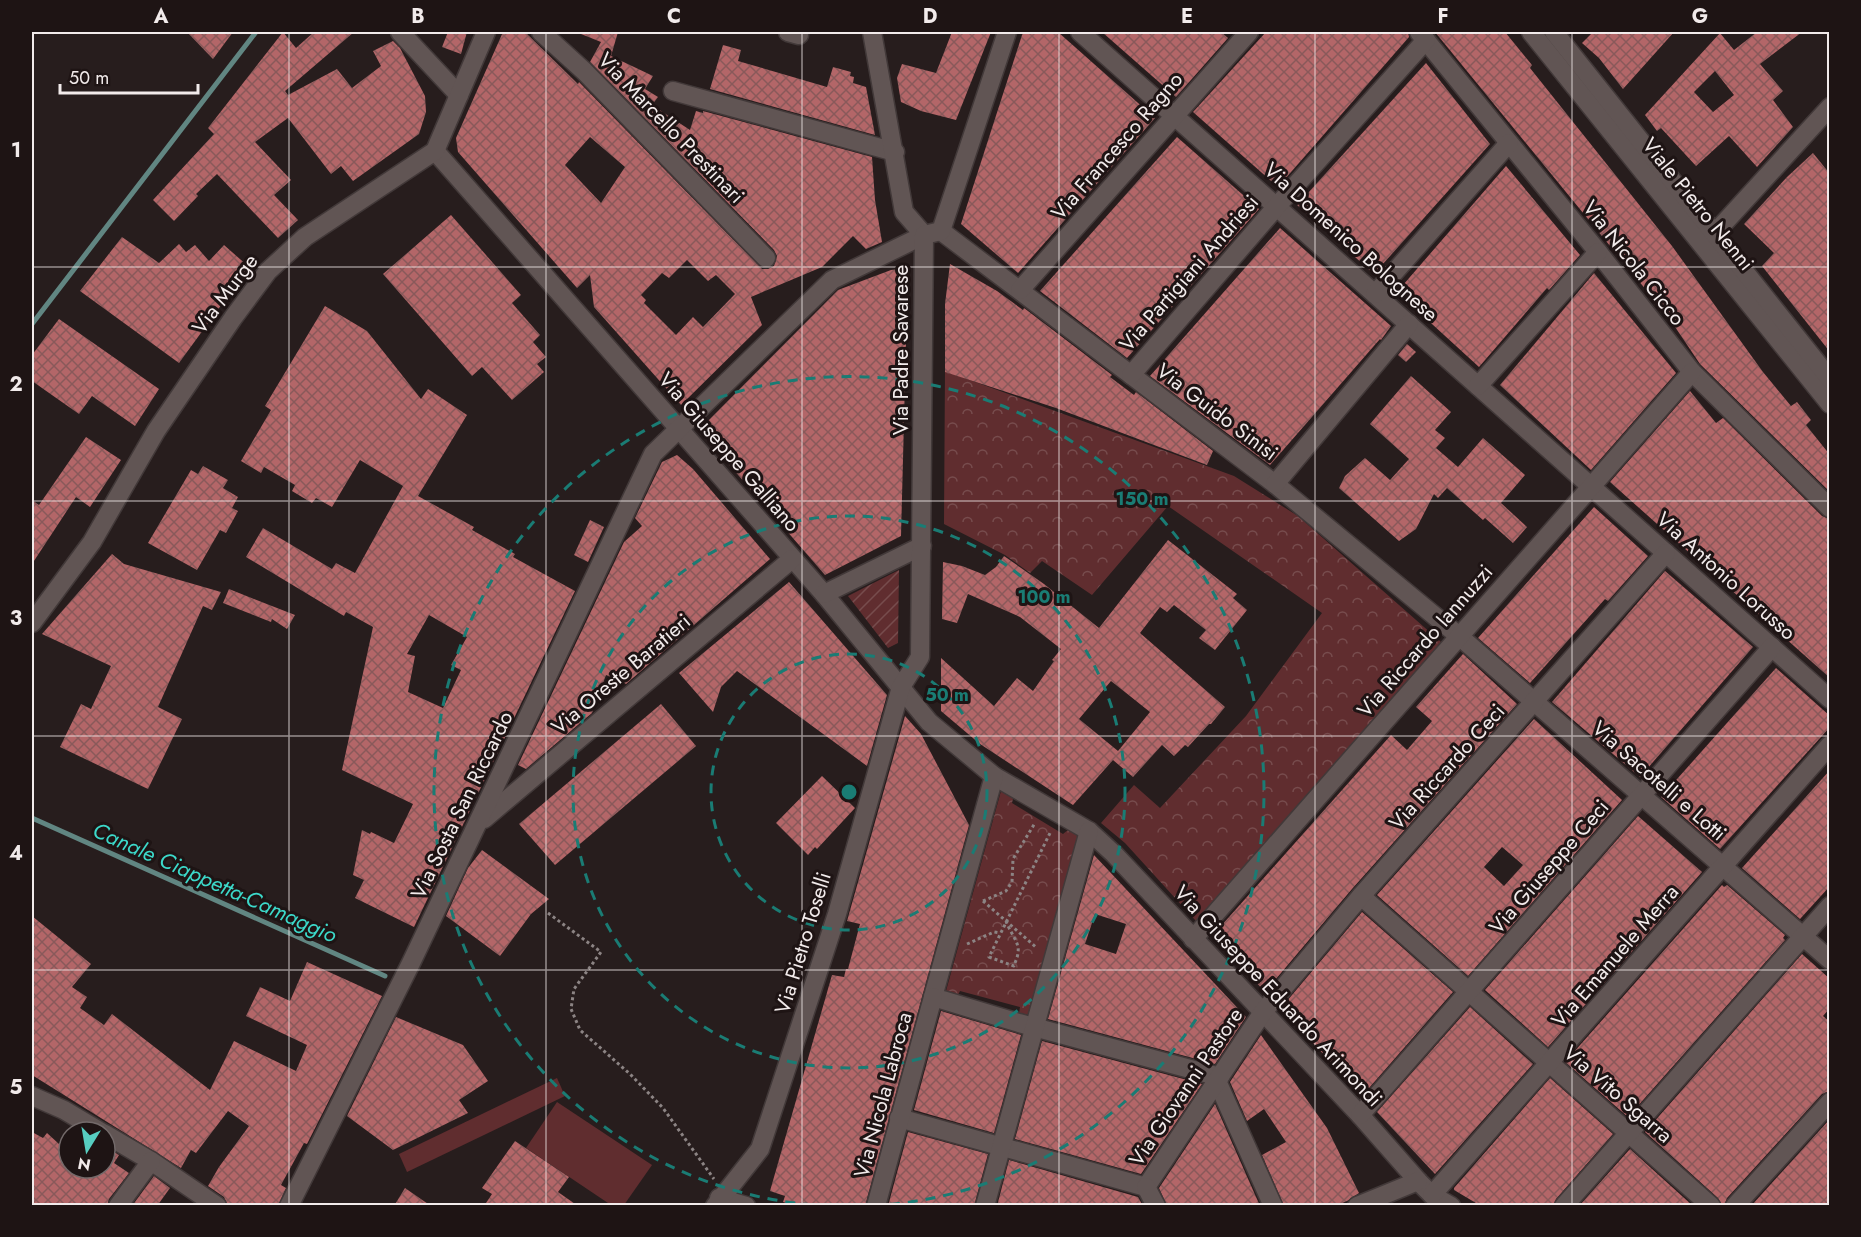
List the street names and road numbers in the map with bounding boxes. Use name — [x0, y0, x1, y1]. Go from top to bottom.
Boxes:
street label: Via Marcello Prestinari — [591, 46, 751, 210]
street label: Via Francesco Ragno — [1044, 65, 1190, 227]
street label: Viale Pietro Nenni — [1635, 131, 1761, 277]
street label: Via Domenico Bolognese — [1257, 155, 1445, 329]
street label: Via Partigiani Andriesi — [1112, 188, 1266, 358]
street label: Via Nicola Cicco — [1576, 194, 1692, 332]
street label: Via Murge — [185, 248, 265, 340]
street label: Via Padre Savarese — [886, 265, 916, 435]
street label: Via Guido Sinisi — [1150, 356, 1284, 468]
street label: Via Giuseppe Galliano — [651, 366, 807, 538]
street label: Via Antonio Lorusso — [1649, 505, 1803, 647]
street label: Via Riccardo Iannuzzi — [1350, 558, 1500, 724]
street label: Via Oreste Baratieri — [545, 607, 697, 741]
street label: Via Riccardo Ceci — [1382, 697, 1512, 837]
street label: Via Sosta San Riccardo — [403, 706, 521, 904]
street label: Via Sacotelli e Lotti — [1585, 714, 1733, 848]
street label: Via Giuseppe Ceci — [1482, 793, 1616, 941]
street label: Via Pietro Toselli — [767, 868, 839, 1018]
street label: Via Emanuele Merra — [1544, 878, 1686, 1034]
street label: Via Giuseppe Eduardo Arimondi — [1167, 879, 1389, 1113]
street label: Via Giovanni Pastore — [1122, 1002, 1250, 1172]
street label: Via Nicola Labroca — [846, 1009, 920, 1181]
street label: Via Vito Sgarra — [1557, 1038, 1679, 1150]

